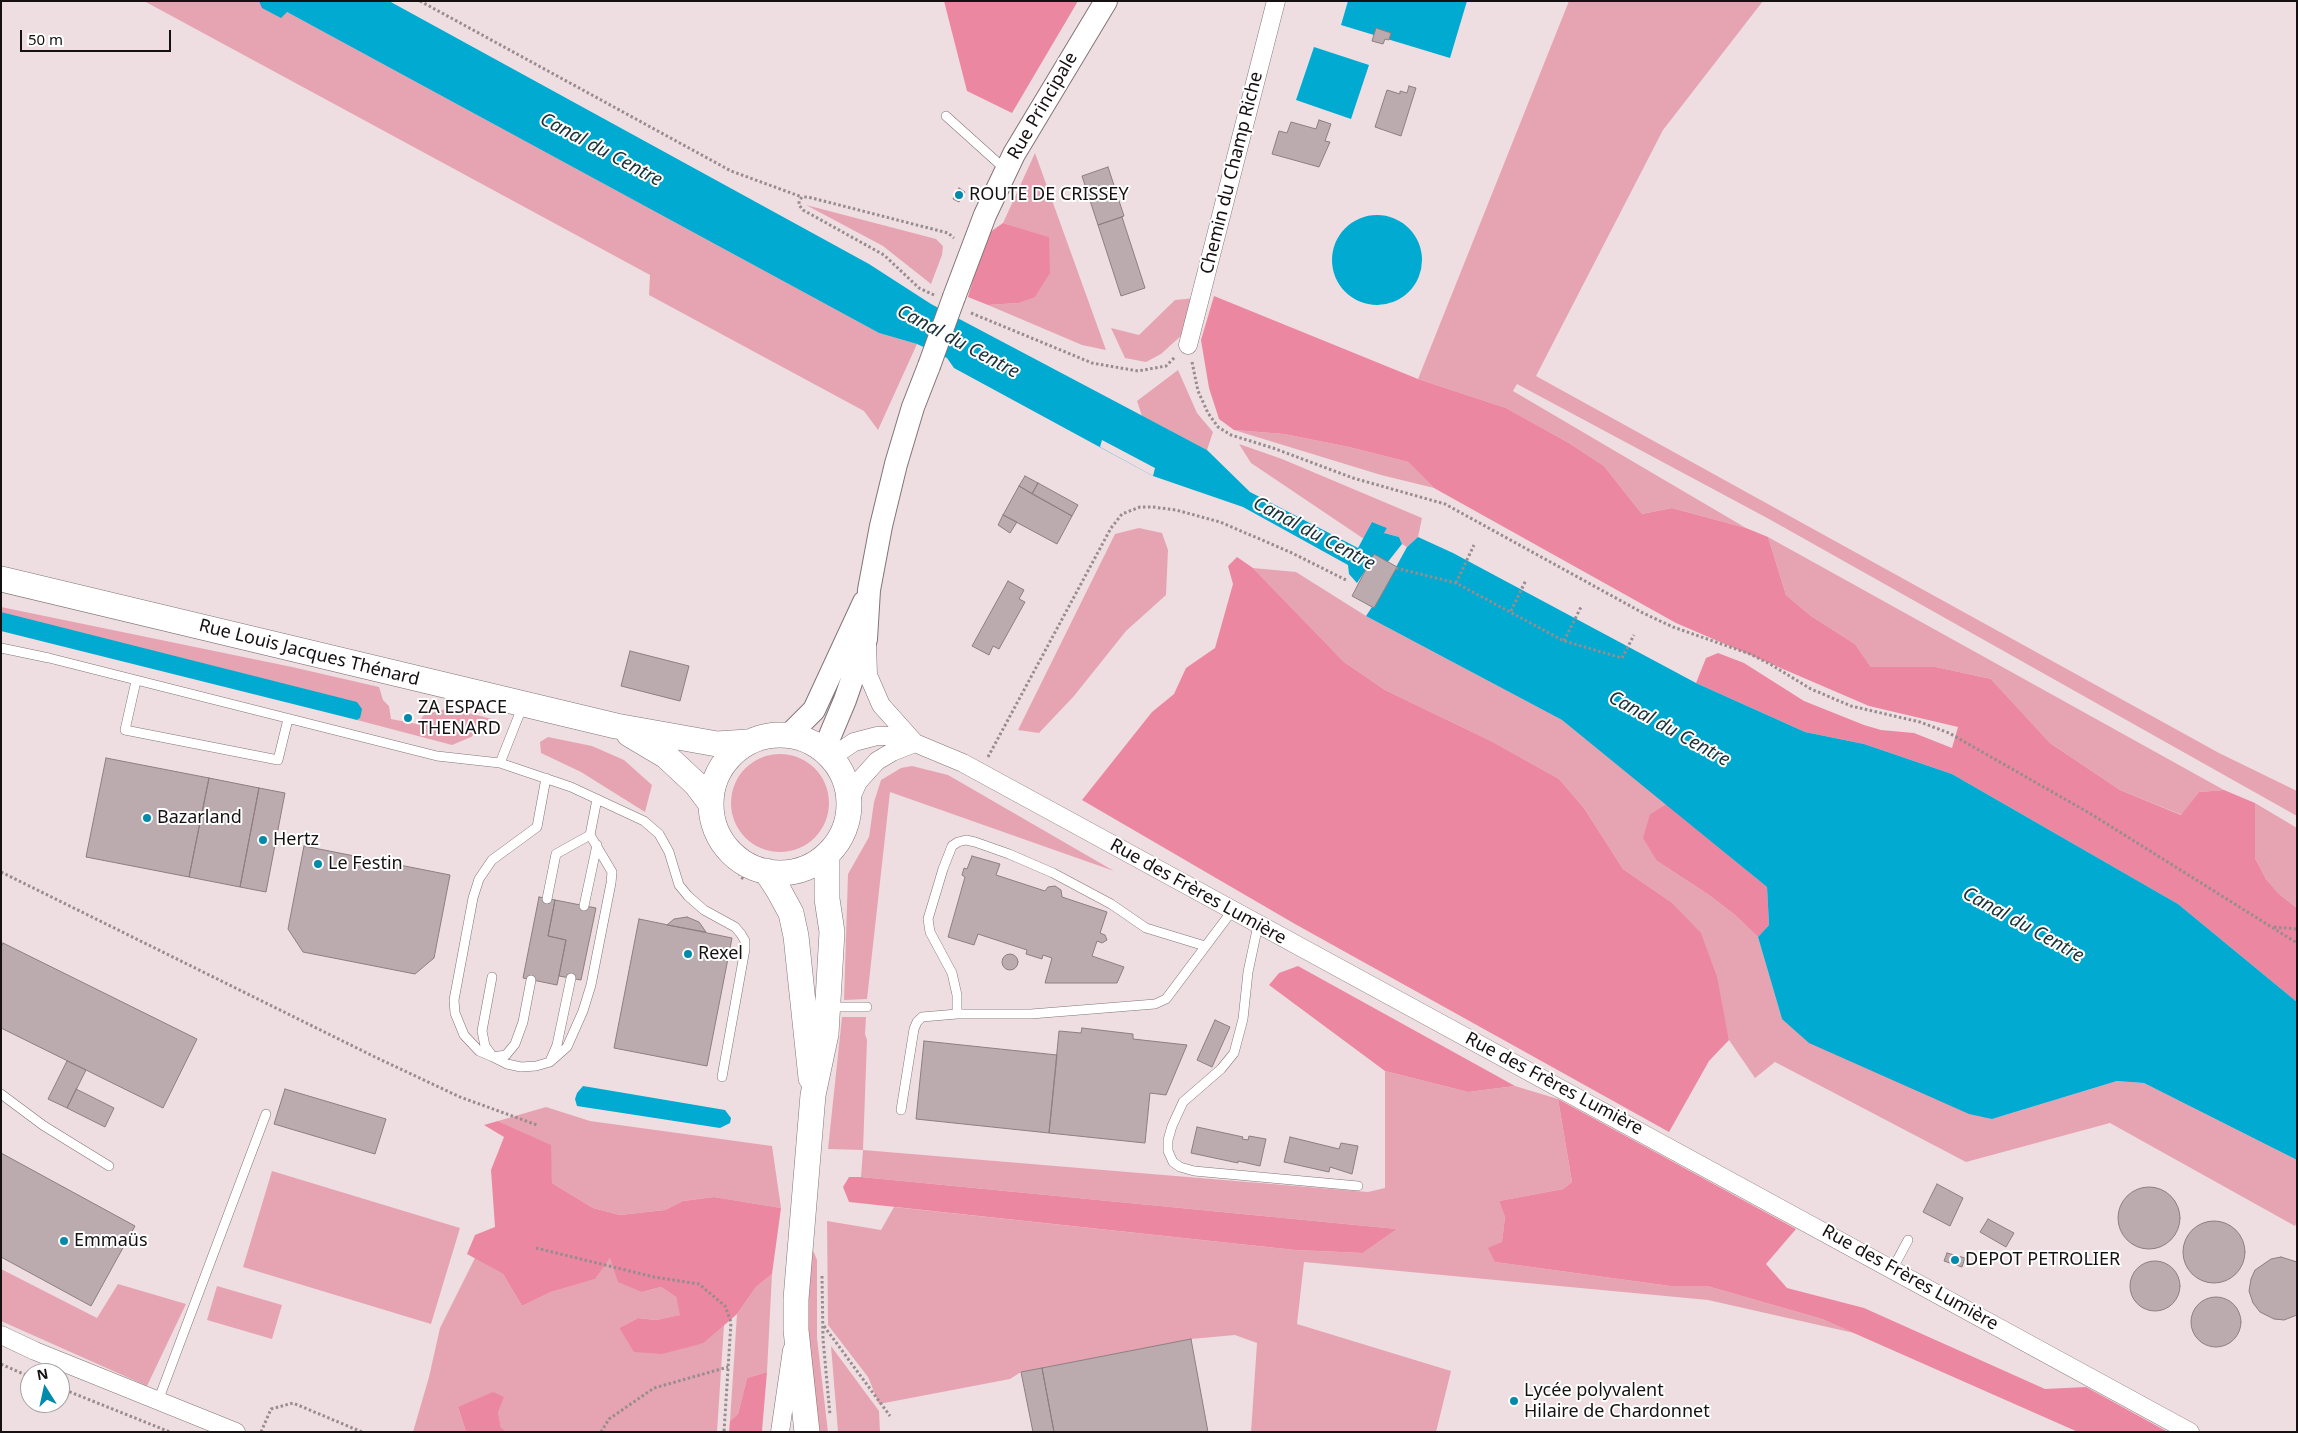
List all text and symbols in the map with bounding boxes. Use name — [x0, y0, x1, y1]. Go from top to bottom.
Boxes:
scale bar — [22, 20, 174, 52]
text: 50 m — [28, 29, 63, 49]
street label: Rue Principale — [1004, 48, 1082, 164]
street label: Chemin du Champ Riche — [1196, 70, 1268, 276]
water label: Canal du Centre — [536, 108, 666, 192]
place label: ROUTE DE CRISSEY — [969, 184, 1129, 206]
marker: ROUTE DE CRISSEY — [953, 189, 965, 201]
water label: Canal du Centre — [893, 300, 1023, 384]
water label: Canal du Centre — [1249, 492, 1379, 576]
street label: Rue Louis Jacques Thénard — [197, 615, 421, 691]
water label: Canal du Centre — [1604, 686, 1734, 772]
place label: ZA ESPACE THENARD — [418, 697, 507, 740]
marker: ZA ESPACE THENARD — [402, 712, 414, 724]
place label: Bazarland — [157, 807, 242, 829]
marker: Bazarland — [141, 812, 153, 824]
place label: Hertz — [273, 829, 319, 851]
marker: Hertz — [257, 834, 269, 846]
street label: Rue des Frères Lumière — [1106, 835, 1290, 949]
place label: Le Festin — [328, 853, 403, 875]
marker: Le Festin — [312, 858, 324, 870]
water label: Canal du Centre — [1958, 882, 2088, 968]
place label: Rexel — [698, 943, 743, 965]
marker: Rexel — [682, 948, 694, 960]
street label: Rue des Frères Lumière — [1461, 1028, 1647, 1140]
street label: Rue des Frères Lumière — [1818, 1221, 2002, 1335]
place label: Emmaüs — [74, 1230, 148, 1252]
marker: Emmaüs — [58, 1235, 70, 1247]
place label: DEPOT PETROLIER — [1965, 1249, 2120, 1271]
marker: DEPOT PETROLIER — [1949, 1254, 1961, 1266]
north arrow — [20, 1363, 70, 1413]
text: N — [35, 1363, 50, 1384]
place label: Lycée polyvalent Hilaire de Chardonnet — [1524, 1380, 1710, 1422]
marker: Lycée polyvalent Hilaire de Chardonnet — [1508, 1395, 1520, 1407]

